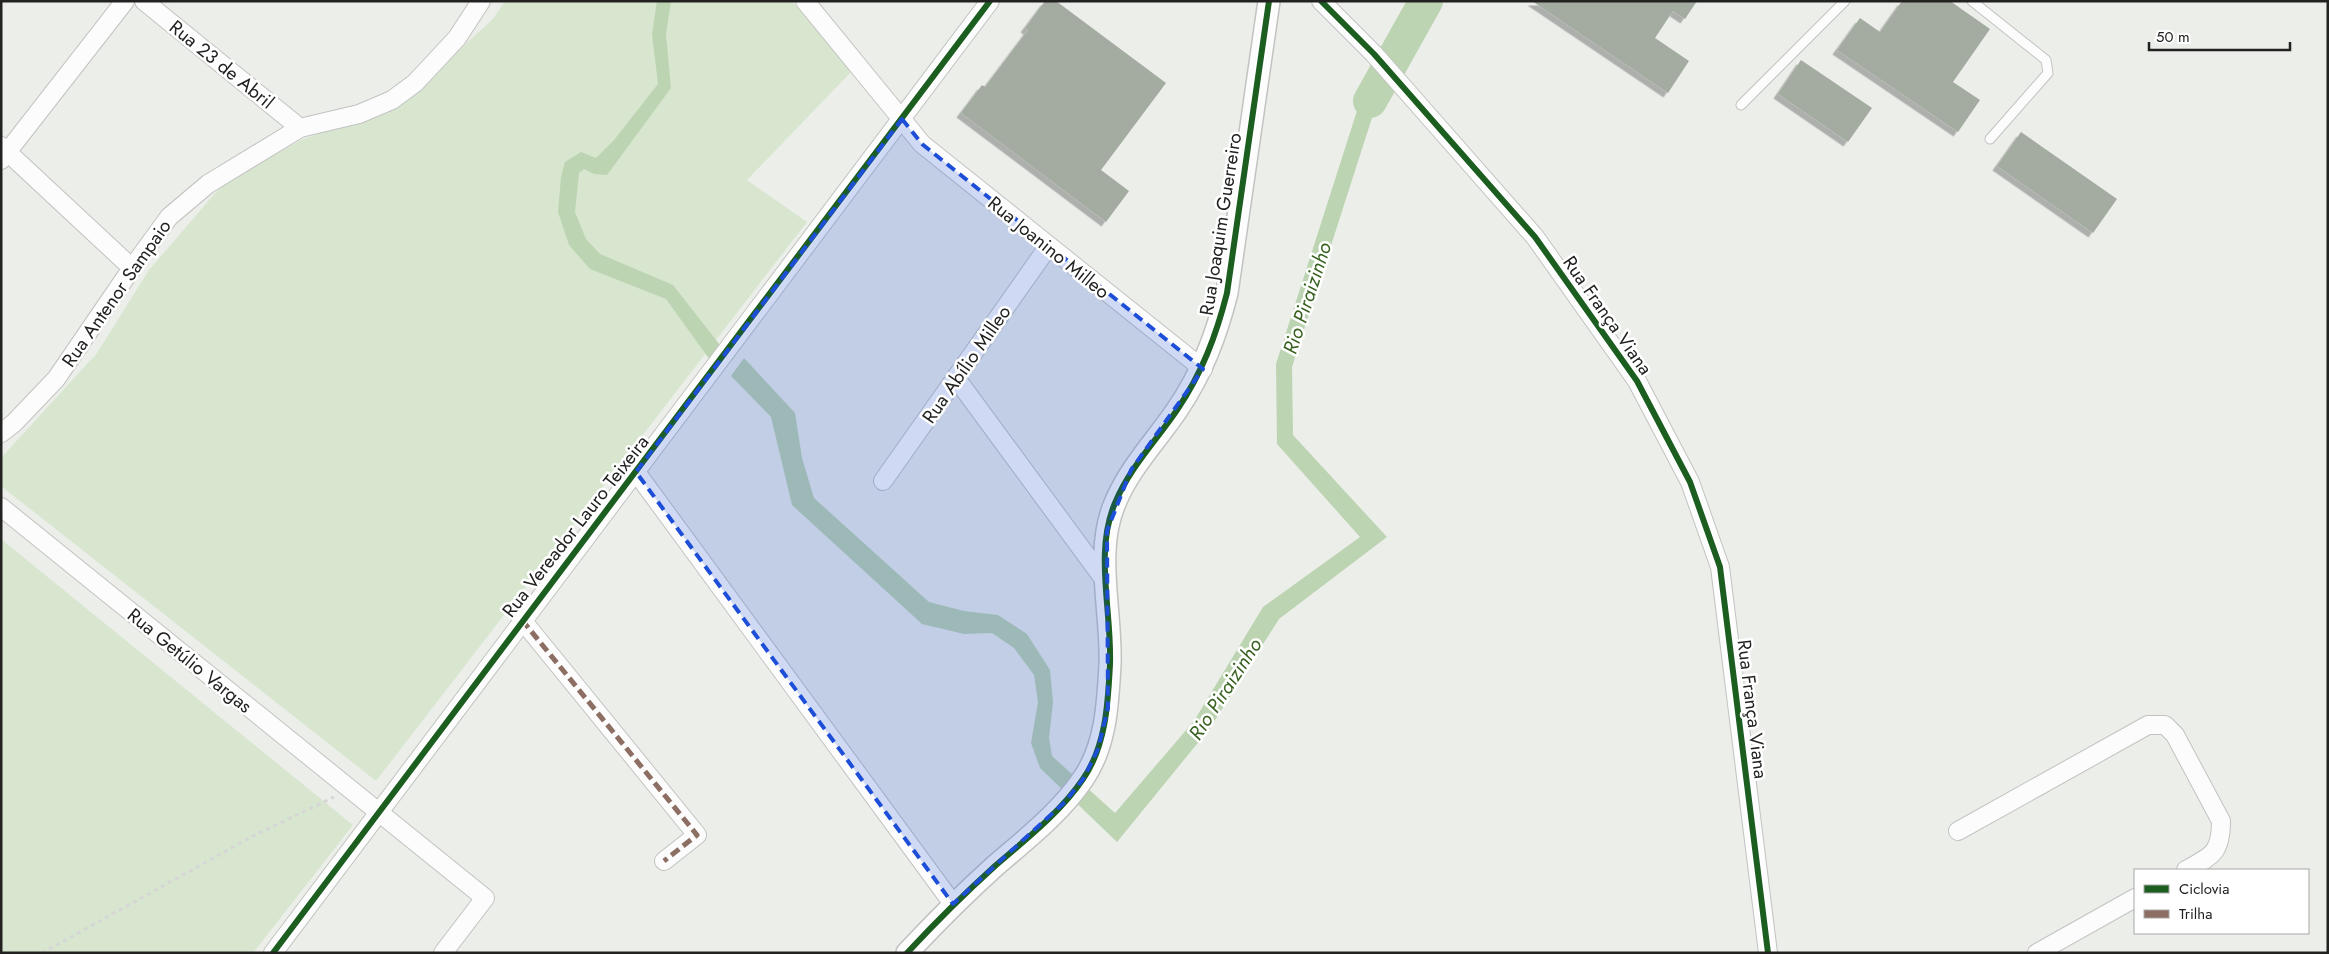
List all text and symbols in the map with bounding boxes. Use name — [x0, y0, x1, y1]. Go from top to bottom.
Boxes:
street label: Rua 23 de Abril — [164, 14, 280, 115]
scale bar — [2149, 20, 2290, 52]
text: 50 m — [2156, 26, 2190, 48]
street label: Rua Joaquim Guerreiro — [1193, 131, 1248, 317]
street label: Rua Joanino Milleo — [982, 190, 1115, 305]
street label: Rua Antenor Sampaio — [55, 214, 178, 373]
water label: Rio Piraizinho — [1276, 238, 1339, 358]
street label: Rua França Viana — [1556, 250, 1659, 380]
street label: Rua Abílio Milleo — [916, 300, 1017, 429]
street label: Rua Vereador Lauro Teixeira — [496, 430, 655, 623]
street label: Rua Getúlio Vargas — [122, 602, 258, 719]
water label: Rio Piraizinho — [1182, 632, 1269, 746]
street label: Rua França Viana — [1731, 638, 1774, 780]
legend — [2134, 869, 2309, 934]
text: Ciclovia — [2179, 878, 2229, 900]
text: Trilha — [2179, 903, 2212, 925]

